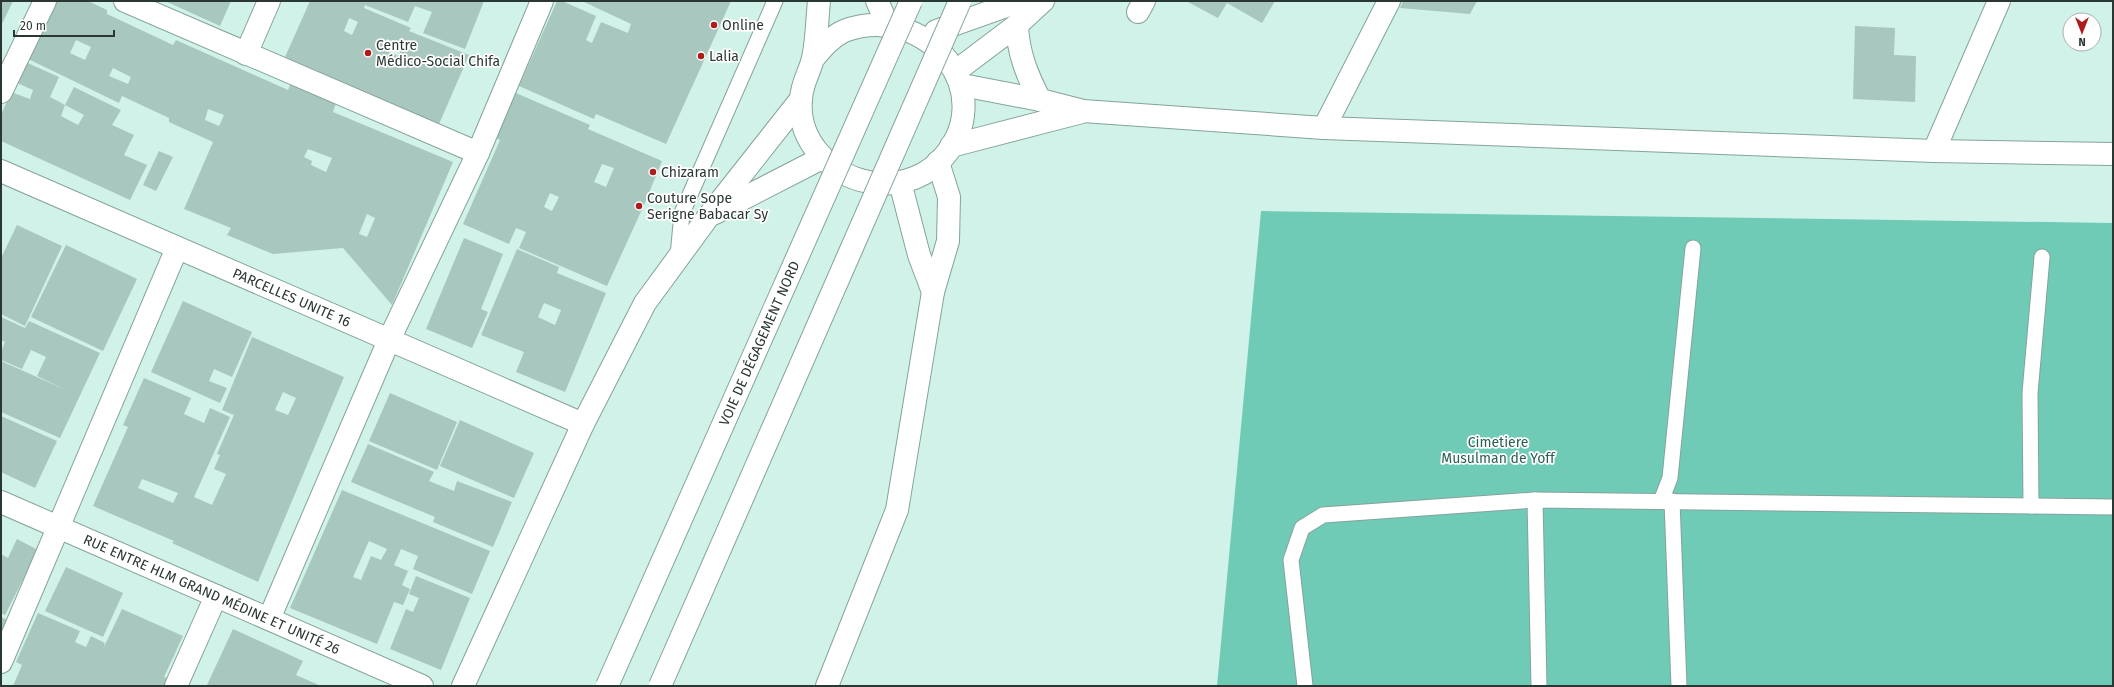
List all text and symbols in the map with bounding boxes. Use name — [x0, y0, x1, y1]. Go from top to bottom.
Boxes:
scale bar — [14, 12, 114, 38]
north arrow — [2062, 12, 2102, 52]
place label: Online — [722, 17, 764, 34]
text: 20 m — [20, 19, 46, 33]
marker: Online — [709, 20, 719, 30]
text: N — [2078, 35, 2086, 48]
place label: Centre Médico-Social Chifa — [376, 37, 500, 70]
marker: Centre Médico-Social Chifa — [363, 48, 373, 58]
place label: Lalia — [709, 48, 739, 65]
marker: Lalia — [696, 51, 706, 61]
place label: Chizaram — [661, 164, 719, 181]
marker: Chizaram — [648, 167, 658, 177]
place label: Couture Sope Serigne Babacar Sy — [647, 190, 768, 223]
marker: Couture Sope Serigne Babacar Sy — [634, 201, 644, 211]
street label: VOIE DE DÉGAGEMENT NORD — [716, 259, 803, 428]
street label: PARCELLES UNITE 16 — [230, 265, 353, 331]
park label: Cimetiere Musulman de Yoff — [1441, 434, 1556, 467]
street label: RUE ENTRE HLM GRAND MÉDINE ET UNITÉ 26 — [81, 531, 342, 658]

